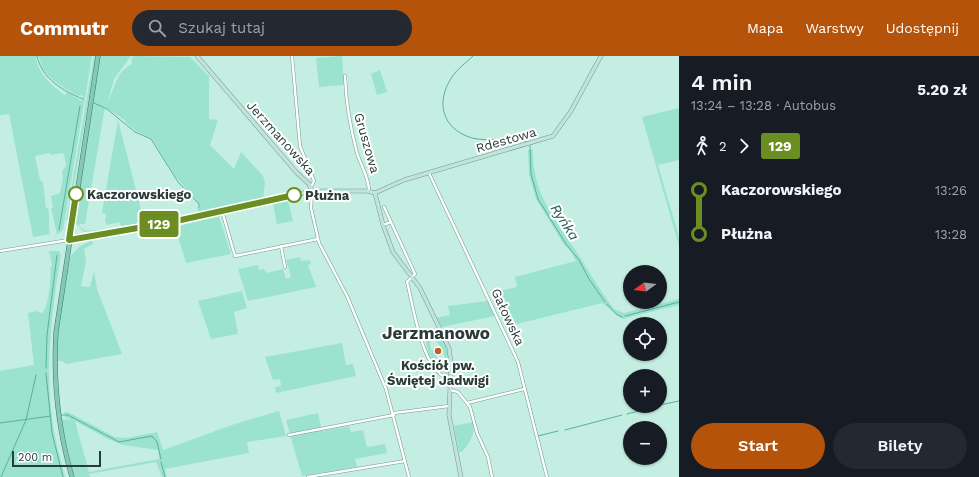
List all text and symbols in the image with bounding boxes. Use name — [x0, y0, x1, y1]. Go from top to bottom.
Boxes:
search box — [132, 10, 412, 46]
text: Commutr — [20, 17, 108, 40]
icon: search — [146, 17, 168, 39]
text: Szukaj tutaj — [178, 19, 265, 37]
text: Mapa — [747, 20, 783, 36]
text: Warstwy — [805, 20, 864, 36]
text: Udostępnij — [886, 20, 959, 36]
text: 4 min — [691, 70, 752, 95]
text: 5.20 zł — [917, 81, 967, 99]
street label: Jerzmanowska — [244, 98, 319, 179]
text: 13:24 – 13:28 · Autobus — [691, 98, 836, 113]
street label: Gruszowa — [351, 111, 383, 176]
street label: Rdestowa — [474, 124, 539, 156]
icon: walk — [691, 135, 713, 157]
icon: forward — [733, 135, 755, 157]
text: 129 — [769, 138, 792, 154]
text: 2 — [719, 139, 727, 154]
text: Kaczorowskiego — [721, 181, 841, 199]
text: 13:26 — [935, 183, 967, 198]
marker: Kaczorowskiego — [68, 186, 84, 202]
place label: Kaczorowskiego — [87, 187, 192, 202]
marker: Płużna — [286, 187, 302, 203]
place label: Płużna — [305, 188, 350, 203]
water label: Ryńka — [547, 201, 583, 243]
line badge: 129 — [136, 211, 182, 237]
text: 129 — [147, 216, 171, 232]
text: Płużna — [721, 225, 772, 243]
text: 13:28 — [935, 227, 967, 242]
north arrow — [623, 265, 667, 309]
map controls — [623, 265, 667, 465]
street label: Gałowska — [488, 286, 528, 349]
button: locate — [623, 317, 667, 361]
district label: Jerzmanowo — [382, 323, 490, 343]
marker: Kościół pw. Świętej Jadwigi — [433, 346, 443, 356]
place label: Kościół pw. Świętej Jadwigi — [387, 358, 489, 388]
button: + — [623, 369, 667, 413]
button: − — [623, 421, 667, 465]
button: Start — [691, 423, 825, 469]
button: Bilety — [833, 423, 967, 469]
scale bar — [12, 449, 101, 468]
text: 200 m — [18, 451, 52, 464]

